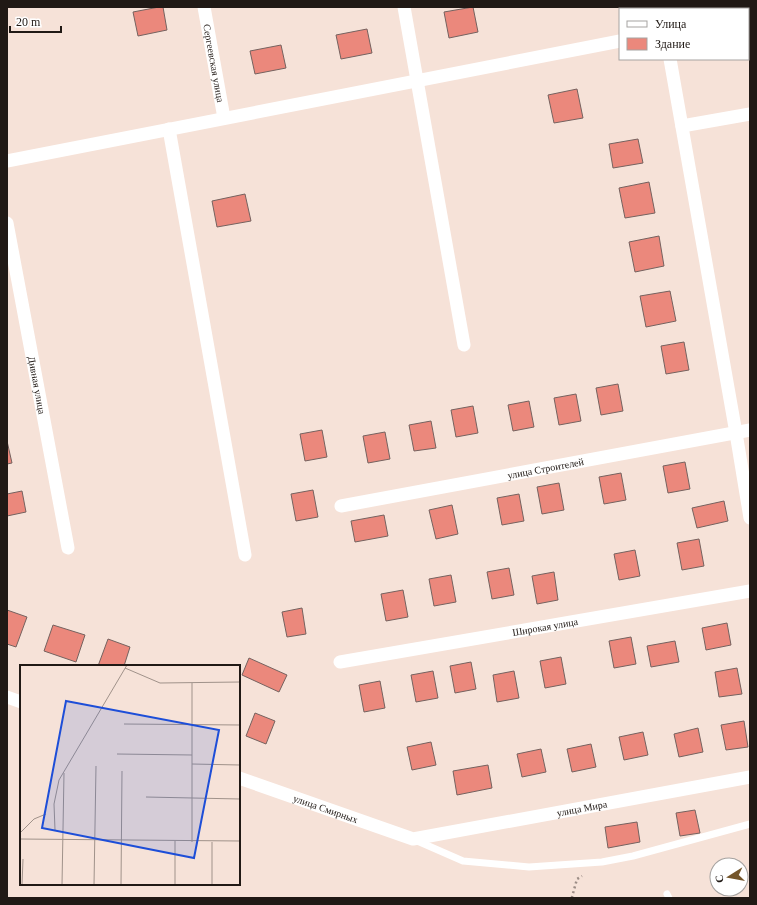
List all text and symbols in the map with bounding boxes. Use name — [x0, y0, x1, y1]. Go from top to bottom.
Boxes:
scale bar — [10, 8, 61, 34]
legend — [619, 8, 749, 60]
text: 20 m — [16, 15, 41, 29]
text: Улица — [655, 17, 687, 31]
street label: Сергеевская улица — [201, 23, 226, 104]
text: Здание — [655, 37, 690, 51]
street label: Дивная улица — [26, 355, 48, 416]
street label: улица Строителей — [507, 456, 585, 481]
street label: Широкая улица — [511, 616, 579, 638]
inset map — [20, 665, 240, 885]
street label: улица Смирных — [292, 793, 359, 825]
street label: улица Мира — [556, 798, 608, 818]
north arrow — [709, 857, 749, 897]
text: С — [713, 874, 726, 884]

